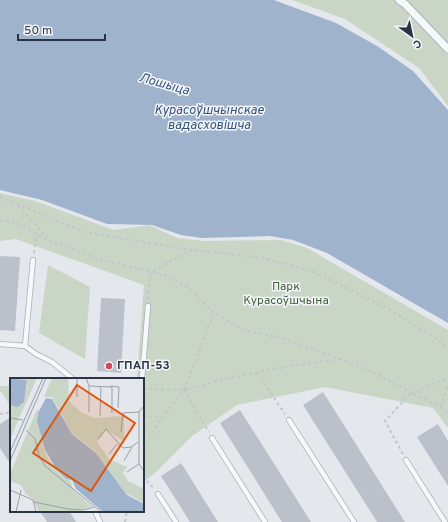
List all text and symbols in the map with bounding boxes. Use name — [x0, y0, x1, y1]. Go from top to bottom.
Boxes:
scale bar — [18, 16, 105, 42]
north arrow — [392, 16, 432, 56]
text: 50 m — [24, 23, 52, 39]
text: С — [410, 36, 424, 51]
water label: Лошыца — [137, 70, 191, 100]
water label: Курасоўшчынскае вадасховішча — [154, 103, 264, 134]
park label: Парк Курасоўшчына — [243, 279, 329, 309]
place label: ГПАП-53 — [117, 358, 170, 374]
marker: ГПАП-53 — [104, 361, 114, 371]
inset map — [10, 378, 144, 512]

